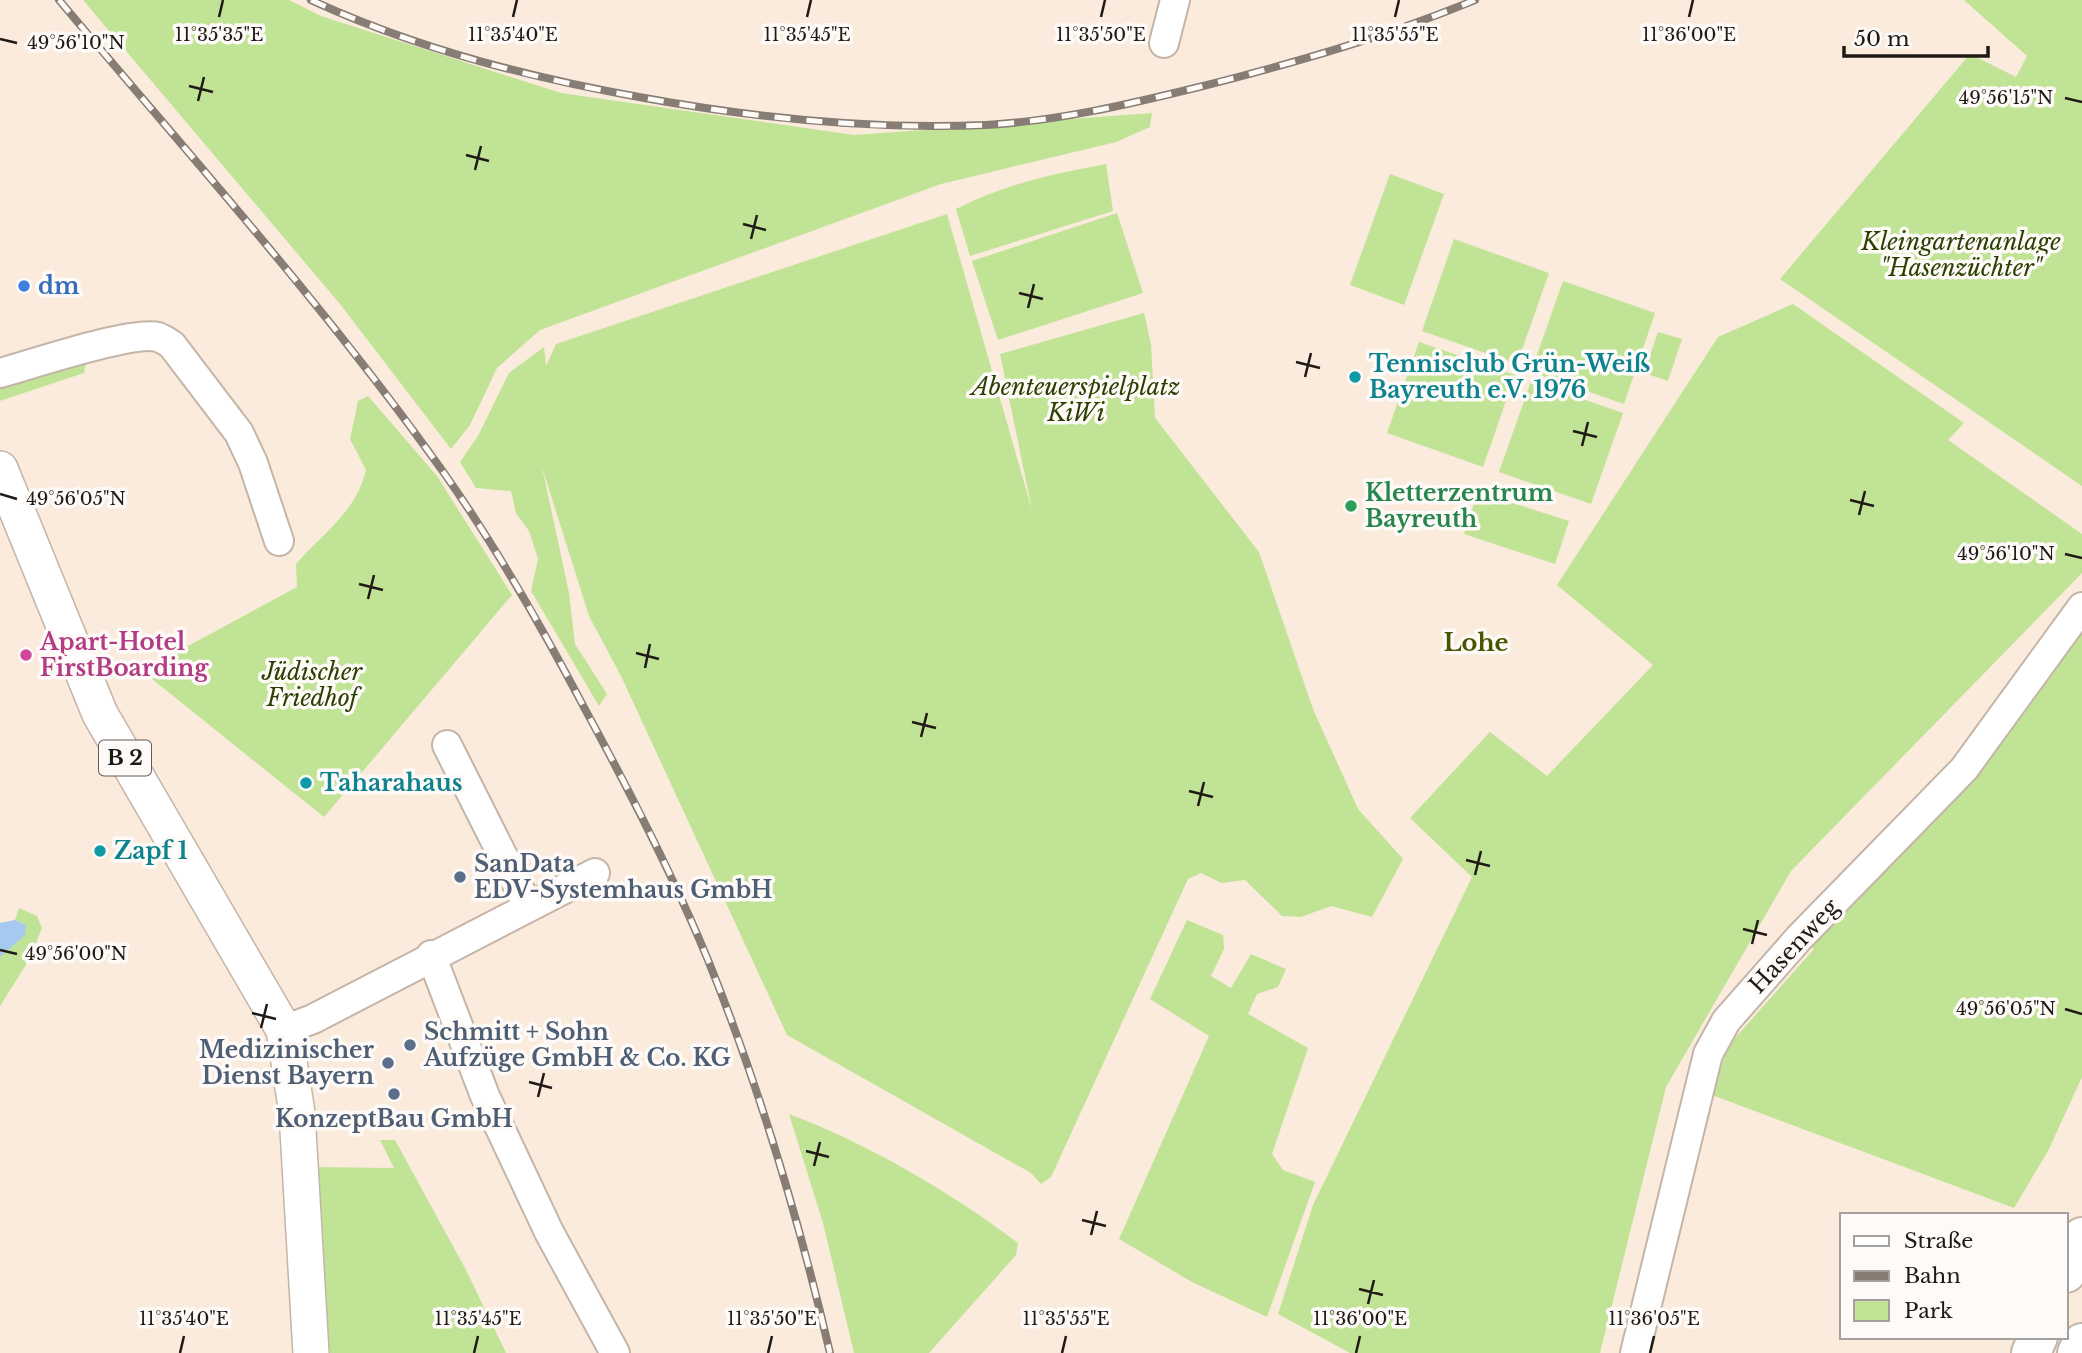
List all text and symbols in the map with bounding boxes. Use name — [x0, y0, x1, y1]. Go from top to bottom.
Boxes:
scale bar — [1844, 14, 1988, 58]
text: 11°35'35"E — [175, 24, 263, 46]
text: 11°35'40"E — [468, 24, 558, 46]
text: 11°35'45"E — [763, 24, 851, 46]
text: 11°35'50"E — [1056, 24, 1146, 46]
text: 11°35'55"E — [1351, 24, 1439, 46]
text: 11°36'00"E — [1642, 24, 1736, 46]
text: 50 m — [1854, 26, 1910, 52]
text: 49°56'10"N — [27, 32, 125, 54]
text: 49°56'15"N — [1959, 87, 2053, 109]
park label: Kleingartenanlage "Hasenzüchter" — [1860, 228, 2061, 282]
place label: dm — [38, 272, 80, 300]
marker: dm — [16, 278, 32, 294]
place label: Tennisclub Grün-Weiß Bayreuth e.V. 1976 — [1369, 350, 1650, 404]
marker: Tennisclub Grün-Weiß Bayreuth e.V. 1976 — [1347, 369, 1363, 385]
park label: Abenteuerspielplatz KiWi — [969, 373, 1180, 427]
place label: Kletterzentrum Bayreuth — [1365, 479, 1554, 533]
text: 49°56'05"N — [26, 488, 126, 510]
marker: Kletterzentrum Bayreuth — [1343, 498, 1359, 514]
text: 49°56'10"N — [1957, 543, 2055, 565]
place label: Apart-Hotel FirstBoarding — [39, 628, 209, 682]
district label: Lohe — [1443, 628, 1509, 657]
marker: Apart-Hotel FirstBoarding — [18, 647, 34, 663]
park label: Jüdischer Friedhof — [261, 658, 363, 712]
road number: B 2 — [99, 740, 151, 776]
place label: Taharahaus — [320, 769, 462, 797]
marker: Taharahaus — [298, 775, 314, 791]
place label: Zapf 1 — [114, 837, 188, 865]
marker: Zapf 1 — [92, 843, 108, 859]
place label: SanData EDV-Systemhaus GmbH — [474, 850, 773, 904]
marker: SanData EDV-Systemhaus GmbH — [452, 869, 468, 885]
street label: Hasenweg — [1743, 893, 1845, 999]
text: 49°56'00"N — [25, 943, 127, 965]
text: 49°56'05"N — [1956, 998, 2056, 1020]
place label: Schmitt + Sohn Aufzüge GmbH & Co. KG — [423, 1018, 731, 1072]
place label: Medizinischer Dienst Bayern — [199, 1036, 375, 1090]
marker: Schmitt + Sohn Aufzüge GmbH & Co. KG — [402, 1037, 418, 1053]
marker: Medizinischer Dienst Bayern — [380, 1055, 396, 1071]
marker: KonzeptBau GmbH — [386, 1086, 402, 1102]
place label: KonzeptBau GmbH — [275, 1105, 513, 1133]
legend — [1840, 1213, 2068, 1339]
text: Straße — [1904, 1228, 1973, 1254]
text: Bahn — [1904, 1263, 1961, 1289]
text: Park — [1904, 1298, 1953, 1324]
text: 11°35'40"E — [139, 1308, 229, 1330]
text: 11°35'45"E — [434, 1308, 522, 1330]
text: 11°35'50"E — [727, 1308, 817, 1330]
text: 11°35'55"E — [1022, 1308, 1110, 1330]
text: 11°36'00"E — [1313, 1308, 1407, 1330]
text: 11°36'05"E — [1608, 1308, 1700, 1330]

